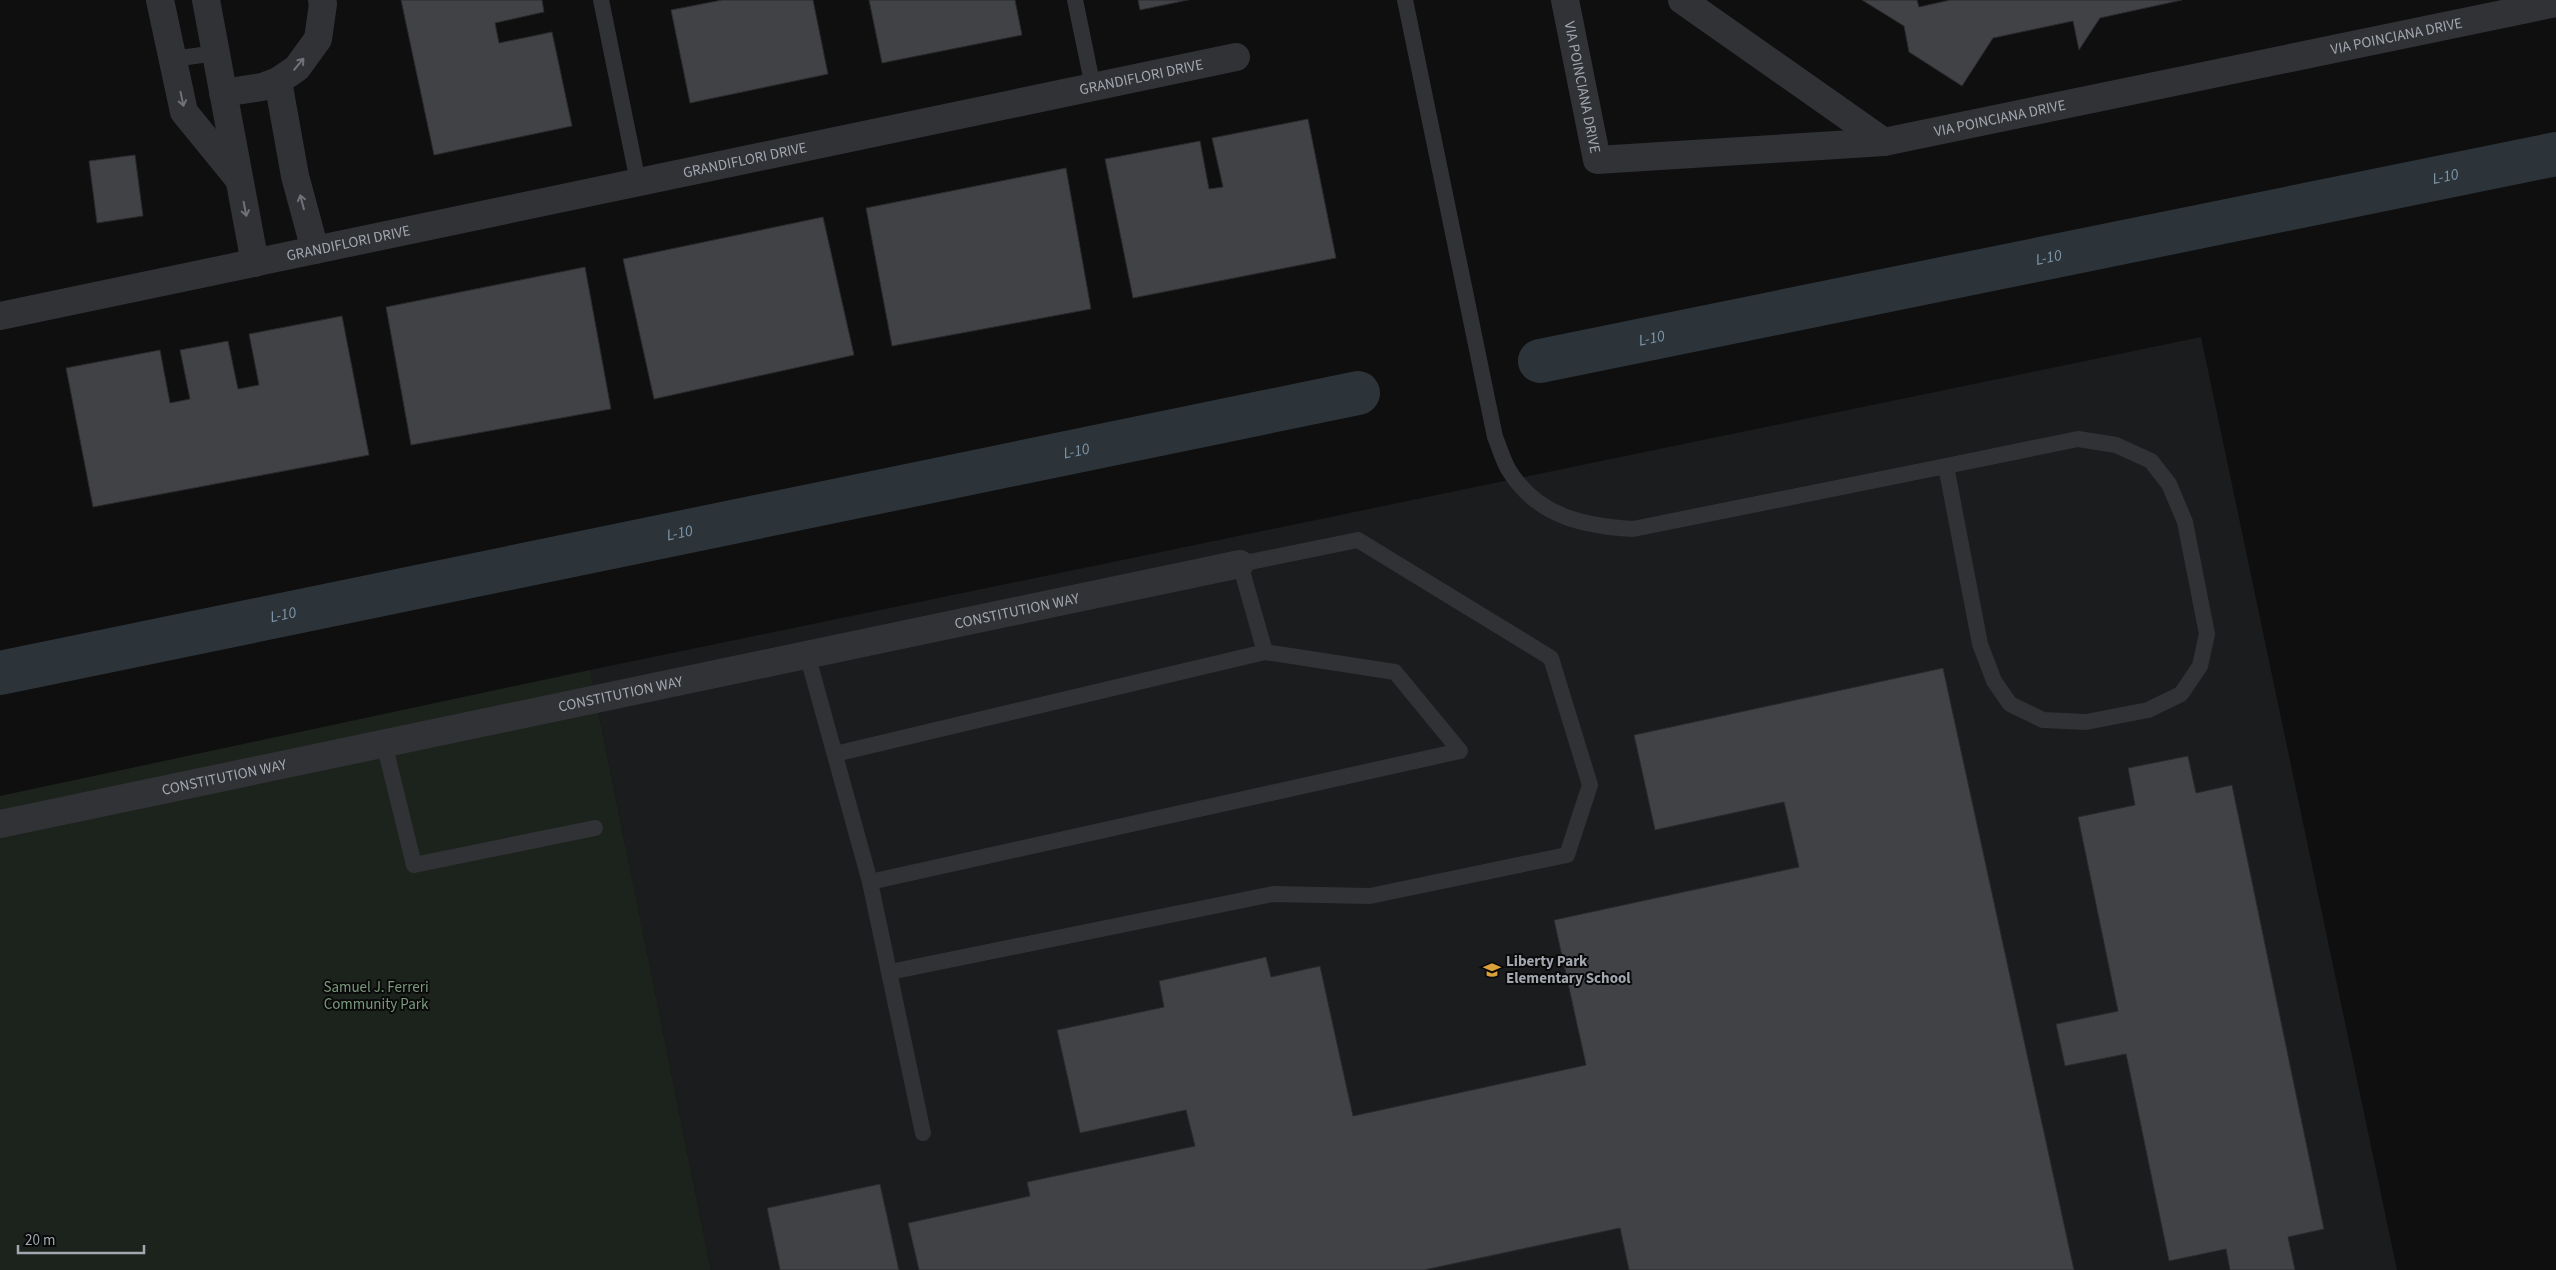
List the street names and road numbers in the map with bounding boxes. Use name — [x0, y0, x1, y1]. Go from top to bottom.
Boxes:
street label: VIA POINCIANA DRIVE — [2329, 12, 2464, 60]
street label: VIA POINCIANA DRIVE — [1559, 20, 1606, 155]
street label: GRANDIFLORI DRIVE — [1077, 54, 1205, 100]
street label: VIA POINCIANA DRIVE — [1932, 94, 2068, 142]
street label: GRANDIFLORI DRIVE — [681, 137, 809, 183]
street label: GRANDIFLORI DRIVE — [285, 220, 412, 266]
street label: CONSTITUTION WAY — [953, 587, 1082, 634]
street label: CONSTITUTION WAY — [556, 670, 686, 717]
street label: CONSTITUTION WAY — [160, 754, 289, 800]

